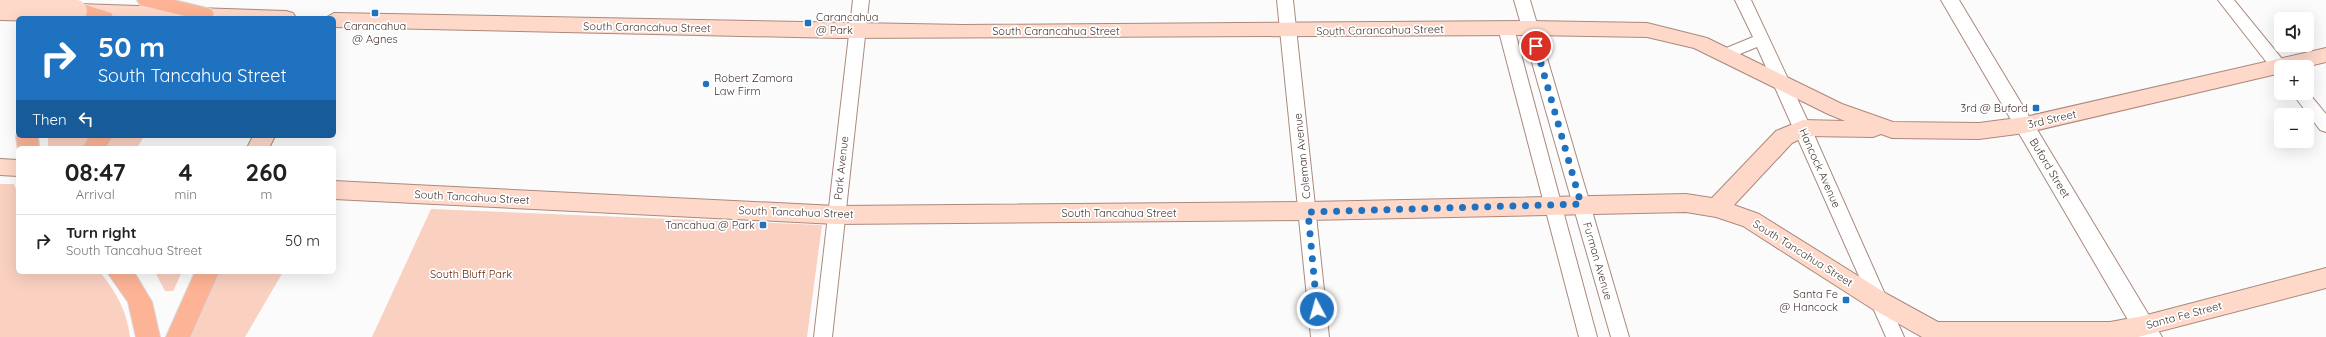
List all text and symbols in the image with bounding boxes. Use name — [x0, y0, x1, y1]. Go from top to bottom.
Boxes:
marker: Carancahua @ Agnes — [370, 8, 380, 18]
place label: Carancahua @ Park — [816, 10, 879, 37]
map controls — [2274, 12, 2314, 148]
button: sound — [2274, 12, 2314, 52]
marker: Carancahua @ Park — [803, 18, 813, 28]
place label: Carancahua @ Agnes — [344, 19, 406, 46]
street label: South Carancahua Street — [583, 19, 711, 35]
street label: South Carancahua Street — [1316, 22, 1444, 38]
street label: South Carancahua Street — [992, 24, 1120, 38]
text: 50 m — [98, 29, 165, 64]
pin — [1519, 29, 1553, 63]
icon: right — [32, 32, 84, 84]
icon: arrive — [1525, 35, 1547, 57]
button: + — [2274, 60, 2314, 100]
text: South Tancahua Street — [98, 64, 287, 87]
place label: Robert Zamora Law Firm — [714, 71, 793, 98]
marker: Robert Zamora Law Firm — [701, 79, 711, 89]
place label: 3rd @ Buford — [1961, 101, 2028, 115]
marker: 3rd @ Buford — [2031, 103, 2041, 113]
street label: 3rd Street — [2026, 107, 2078, 131]
icon: left — [75, 108, 97, 130]
button: − — [2274, 108, 2314, 148]
text: Then — [32, 110, 67, 129]
street label: Coleman Avenue — [1291, 112, 1313, 200]
street label: Hancock Avenue — [1796, 126, 1844, 210]
street label: Park Avenue — [831, 135, 851, 201]
street label: Buford Street — [2027, 136, 2073, 201]
text: 08:47 — [65, 157, 126, 187]
text: 4 — [179, 157, 193, 187]
text: 260 — [246, 157, 287, 187]
text: Arrival — [76, 186, 115, 202]
text: min — [175, 186, 197, 202]
text: m — [260, 186, 272, 202]
street label: South Tancahua Street — [414, 187, 530, 207]
street label: South Tancahua Street — [738, 203, 854, 221]
street label: South Tancahua Street — [1061, 206, 1177, 220]
street label: South Tancahua Street — [1750, 217, 1856, 290]
place label: Tancahua @ Park — [665, 218, 755, 232]
marker: Tancahua @ Park — [758, 220, 768, 230]
street label: Furman Avenue — [1580, 221, 1616, 301]
text: Turn right — [66, 223, 137, 242]
icon: right — [32, 230, 54, 252]
text: 50 m — [285, 231, 320, 250]
text: South Tancahua Street — [66, 242, 202, 258]
park label: South Bluff Park — [430, 267, 512, 281]
place label: Santa Fe @ Hancock — [1779, 287, 1838, 314]
position arrow — [1296, 288, 1338, 330]
marker: Santa Fe @ Hancock — [1841, 295, 1851, 305]
street label: Santa Fe Street — [2145, 298, 2224, 332]

